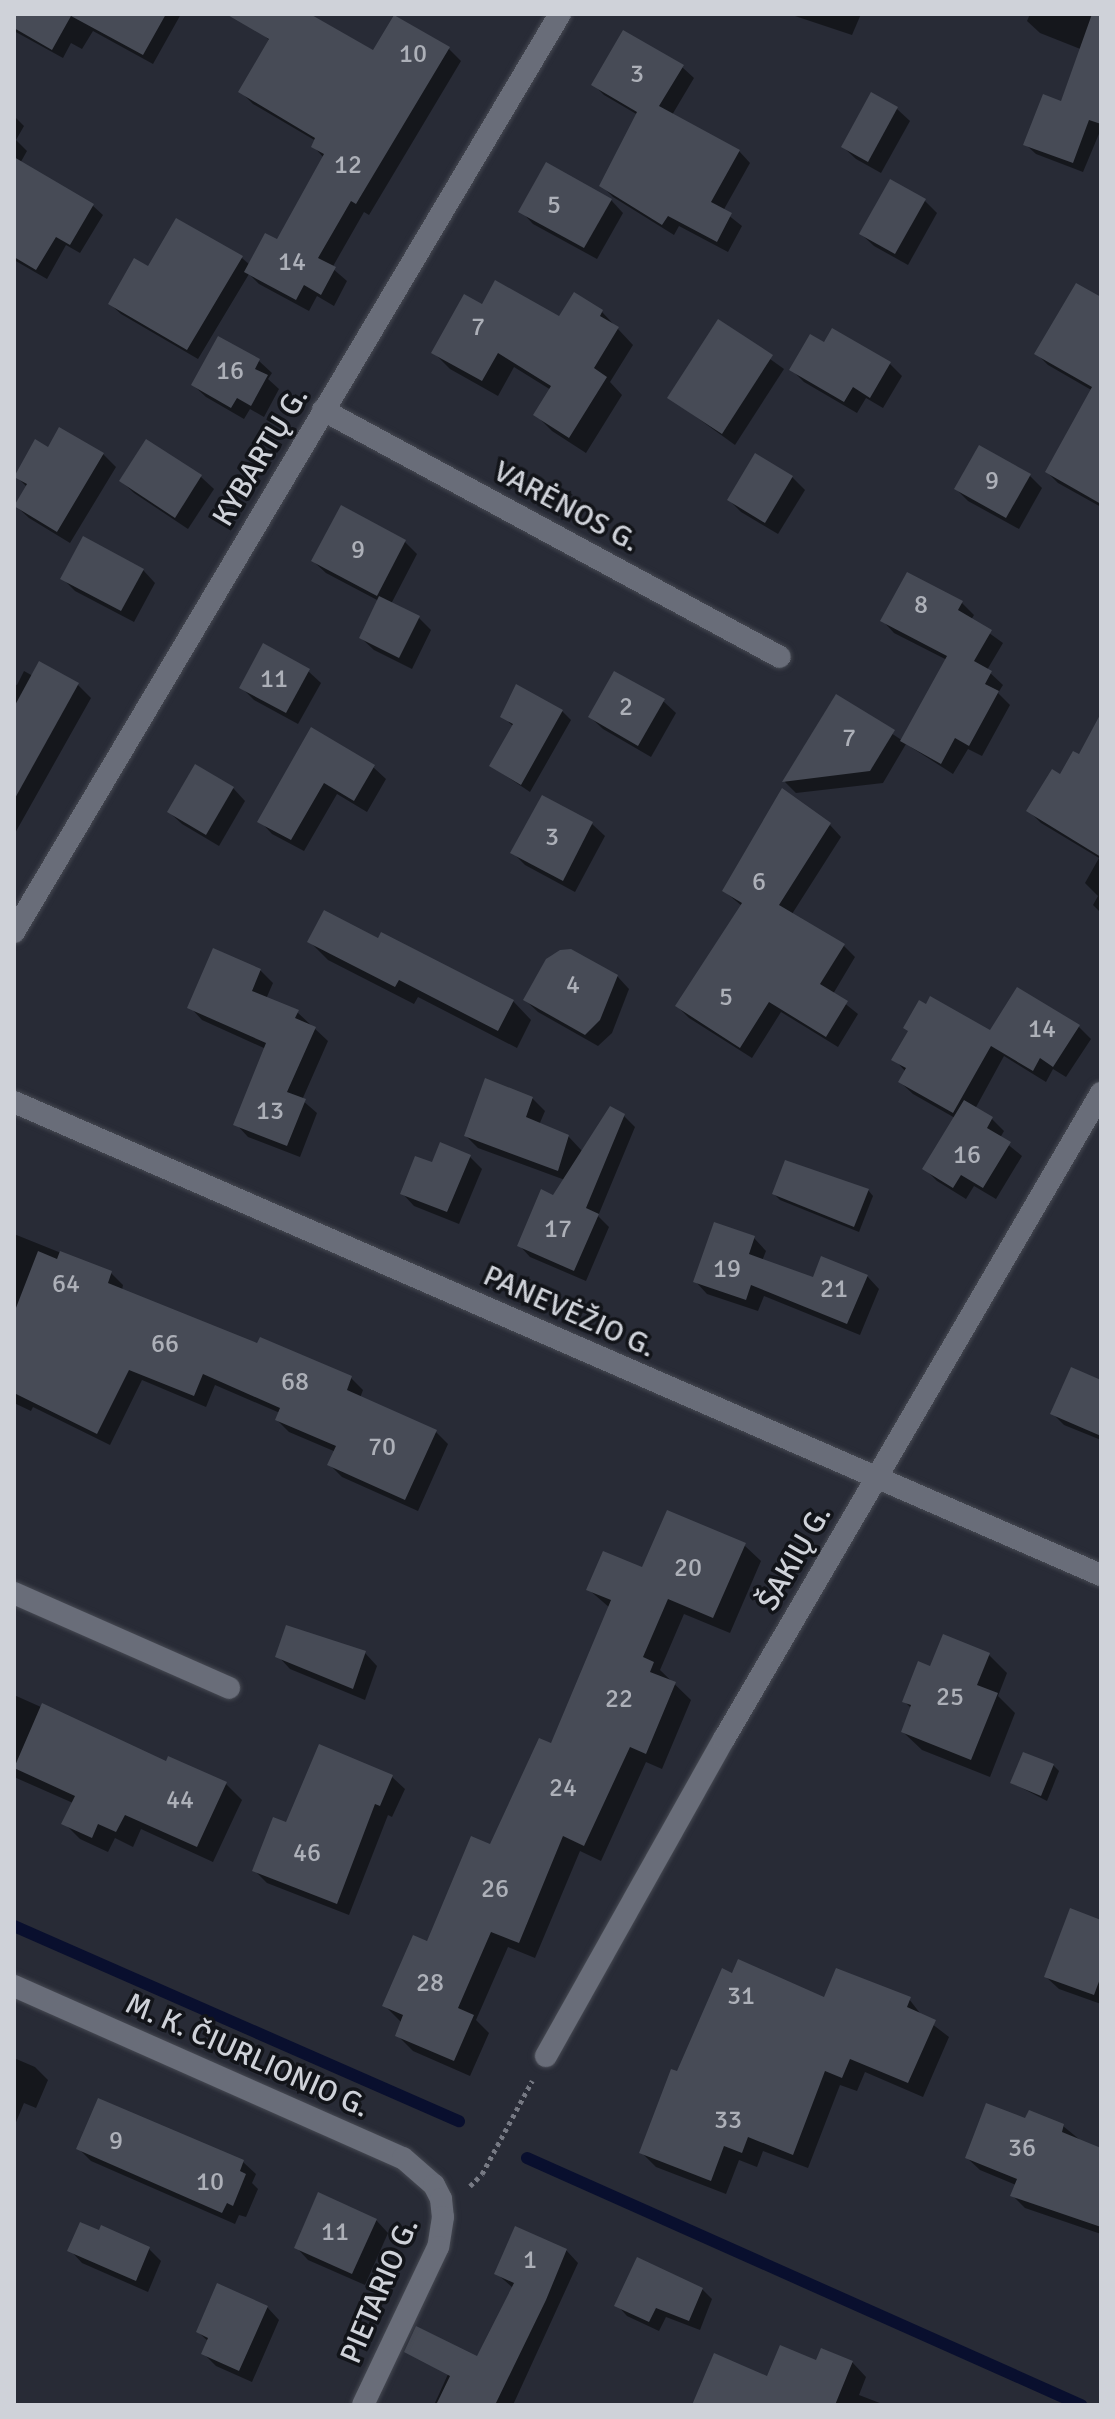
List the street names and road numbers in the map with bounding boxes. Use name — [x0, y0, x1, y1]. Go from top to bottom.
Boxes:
street label: KYBARTŲ G. — [205, 381, 317, 533]
street label: VARĖNOS G. — [487, 454, 645, 560]
street label: PANEVĖŽIO G. — [477, 1258, 661, 1366]
street label: ŠAKIŲ G. — [751, 1499, 839, 1617]
street label: M. K. ČIURLIONIO G. — [120, 1986, 374, 2126]
street label: PIETARIO G. — [333, 2213, 427, 2369]

